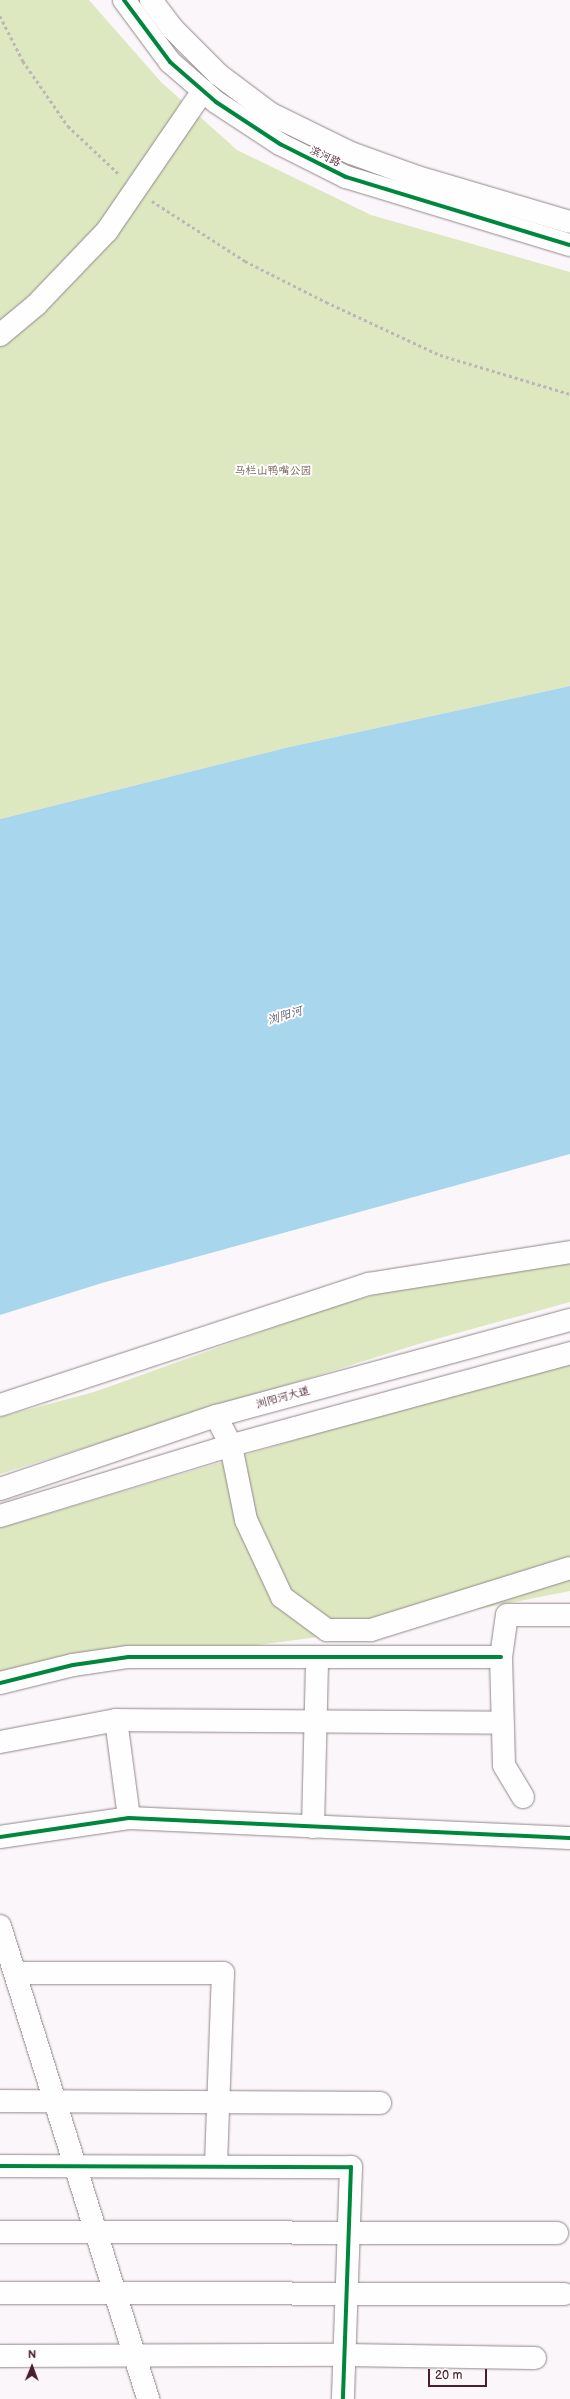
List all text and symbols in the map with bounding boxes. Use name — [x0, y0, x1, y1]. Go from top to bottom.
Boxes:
street label: 滨河路 — [307, 144, 343, 170]
park label: 马栏山鸭嘴公园 — [235, 464, 311, 478]
water label: 浏阳河 — [266, 1004, 304, 1028]
street label: 浏阳河大道 — [255, 1385, 311, 1411]
north arrow — [12, 2347, 52, 2387]
text: N — [28, 2348, 36, 2361]
scale bar — [430, 2361, 489, 2387]
text: 20 m — [435, 2368, 462, 2383]

